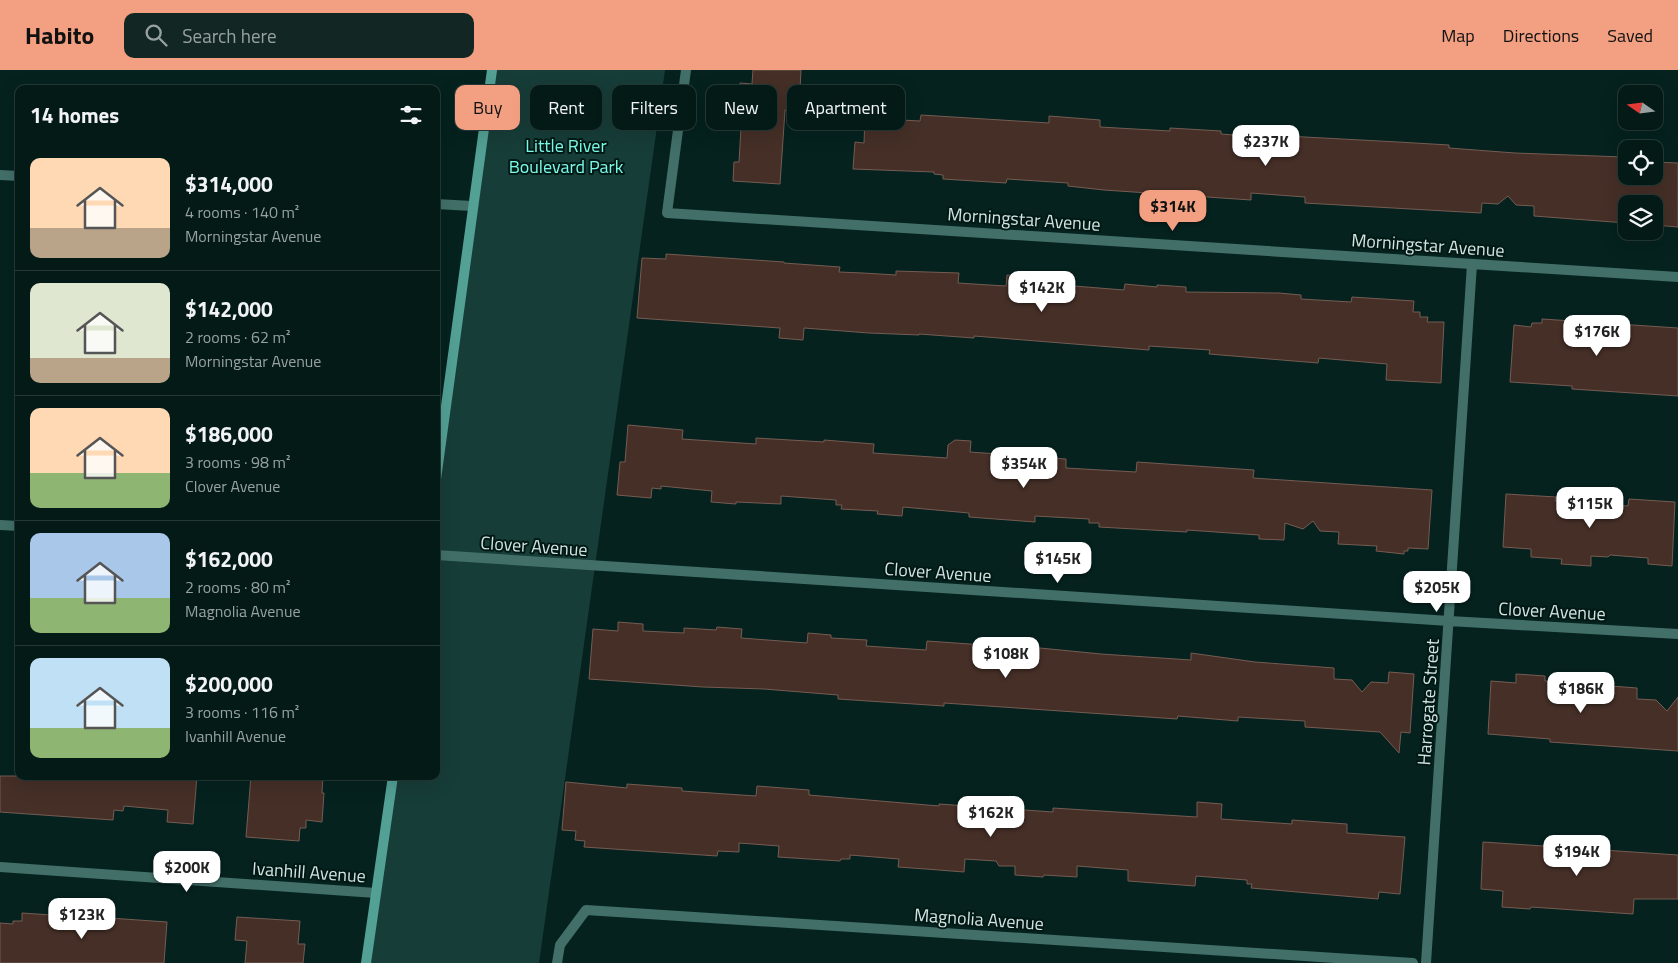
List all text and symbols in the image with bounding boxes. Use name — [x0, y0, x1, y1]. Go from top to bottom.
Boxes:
search box — [124, 13, 474, 58]
text: Habito — [25, 17, 94, 53]
icon: search — [142, 21, 170, 49]
text: Search here — [182, 21, 277, 50]
text: Map — [1441, 22, 1475, 49]
text: Directions — [1503, 22, 1579, 49]
text: Saved — [1607, 22, 1653, 49]
chip: Buy — [455, 85, 520, 130]
chip: Rent — [530, 85, 602, 130]
chip: Filters — [612, 85, 696, 130]
chip: New — [706, 85, 777, 130]
chip: Apartment — [787, 85, 905, 130]
north arrow — [1618, 85, 1662, 130]
map controls — [1618, 85, 1663, 240]
text: 14 homes — [30, 99, 119, 131]
icon: filters — [397, 101, 425, 129]
pin: $237K — [1231, 124, 1301, 167]
text: $237K — [1243, 129, 1289, 153]
park label: Little River Boulevard Park — [509, 132, 624, 180]
button: locate — [1618, 140, 1663, 185]
text: $314,000 — [185, 168, 273, 200]
icon: home — [70, 178, 130, 238]
pin: $314K — [1138, 190, 1208, 232]
text: $314K — [1150, 194, 1196, 218]
button: layers — [1618, 195, 1663, 240]
text: 4 rooms · 140 m² — [185, 200, 299, 224]
street label: Morningstar Avenue — [946, 200, 1102, 238]
text: Morningstar Avenue — [185, 224, 321, 248]
street label: Morningstar Avenue — [1350, 226, 1506, 264]
pin: $142K — [1007, 270, 1077, 313]
text: $142K — [1019, 275, 1065, 299]
text: $142,000 — [185, 293, 273, 325]
icon: home — [70, 303, 130, 363]
pin: $176K — [1562, 314, 1632, 357]
text: $176K — [1574, 319, 1620, 343]
text: 2 rooms · 62 m² — [185, 325, 290, 349]
text: Morningstar Avenue — [185, 349, 321, 373]
text: $186,000 — [185, 418, 273, 450]
icon: home — [70, 428, 130, 488]
pin: $354K — [989, 446, 1059, 489]
text: 3 rooms · 98 m² — [185, 450, 290, 474]
text: $354K — [1001, 451, 1047, 475]
text: Clover Avenue — [185, 474, 280, 498]
pin: $115K — [1555, 486, 1625, 529]
text: $115K — [1567, 491, 1613, 515]
street label: Clover Avenue — [480, 529, 588, 563]
pin: $145K — [1023, 542, 1093, 584]
text: $162,000 — [185, 543, 273, 575]
text: $145K — [1035, 546, 1081, 570]
icon: home — [70, 553, 130, 613]
street label: Clover Avenue — [884, 555, 992, 589]
pin: $205K — [1402, 570, 1472, 613]
text: 2 rooms · 80 m² — [185, 575, 290, 599]
text: $205K — [1414, 575, 1460, 599]
street label: Clover Avenue — [1498, 595, 1606, 627]
text: Magnolia Avenue — [185, 599, 301, 623]
pin: $108K — [971, 636, 1041, 679]
street label: Harrogate Street — [1410, 637, 1446, 766]
text: $108K — [983, 641, 1029, 665]
text: $200,000 — [185, 668, 273, 700]
pin: $186K — [1546, 672, 1616, 714]
text: $186K — [1558, 676, 1604, 700]
icon: home — [70, 678, 130, 738]
text: 3 rooms · 116 m² — [185, 700, 299, 724]
text: Ivanhill Avenue — [185, 724, 286, 748]
pin: $162K — [956, 796, 1026, 838]
text: $162K — [968, 800, 1014, 824]
pin: $194K — [1542, 834, 1612, 877]
text: $194K — [1554, 839, 1600, 863]
pin: $200K — [152, 850, 222, 893]
text: $200K — [164, 855, 210, 879]
street label: Ivanhill Avenue — [251, 855, 367, 889]
pin: $123K — [47, 898, 117, 940]
street label: Magnolia Avenue — [913, 901, 1045, 937]
text: $123K — [59, 902, 105, 926]

